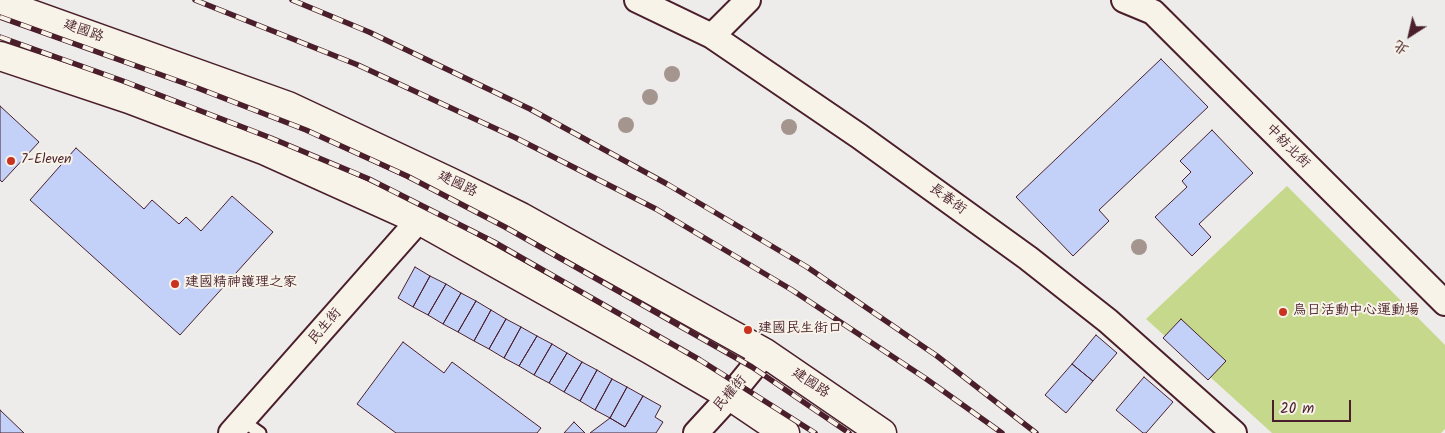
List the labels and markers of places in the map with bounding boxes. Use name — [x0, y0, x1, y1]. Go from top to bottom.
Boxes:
place label: 7-Eleven — [21, 153, 71, 169]
marker: 7-Eleven — [5, 155, 17, 167]
place label: 建國精神護理之家 — [185, 276, 297, 292]
marker: 建國精神護理之家 — [169, 278, 181, 290]
place label: 烏日活動中心運動場 — [1293, 304, 1419, 320]
marker: 烏日活動中心運動場 — [1277, 306, 1289, 318]
place label: 建國民生街口 — [758, 322, 842, 338]
marker: 建國民生街口 — [742, 324, 754, 336]

